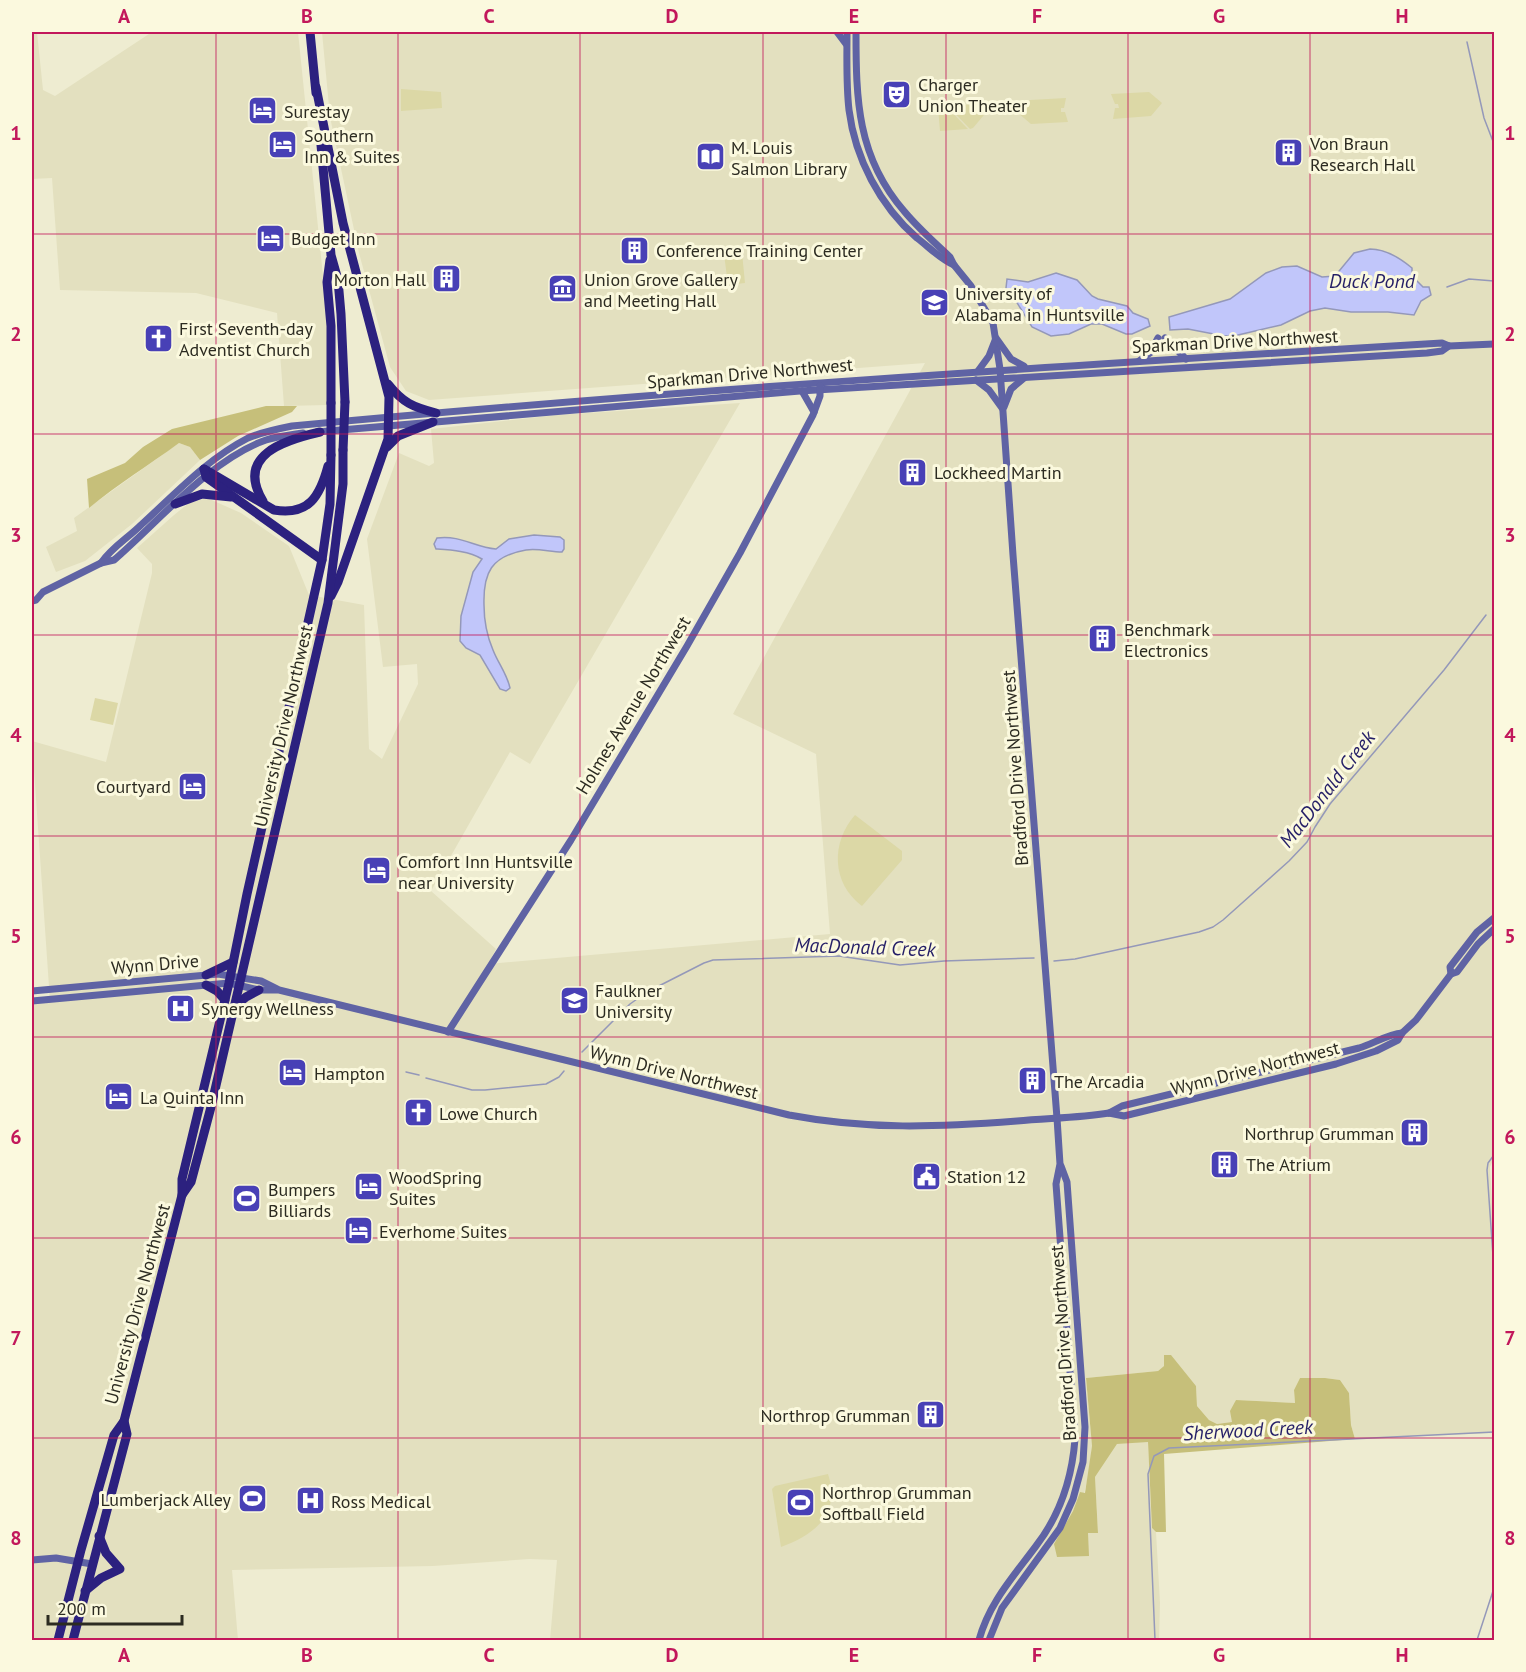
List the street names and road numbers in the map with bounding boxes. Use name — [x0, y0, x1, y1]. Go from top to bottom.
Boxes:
street label: Sparkman Drive Northwest — [1131, 324, 1339, 358]
street label: Sparkman Drive Northwest — [646, 353, 854, 393]
street label: Holmes Avenue Northwest — [571, 612, 695, 798]
street label: University Drive Northwest — [249, 623, 317, 829]
street label: Bradford Drive Northwest — [997, 669, 1033, 867]
street label: Wynn Drive — [110, 949, 200, 979]
street label: Wynn Drive Northwest — [1168, 1036, 1342, 1100]
street label: Wynn Drive Northwest — [587, 1040, 761, 1104]
street label: University Drive Northwest — [99, 1201, 175, 1407]
street label: Bradford Drive Northwest — [1045, 1244, 1081, 1442]

